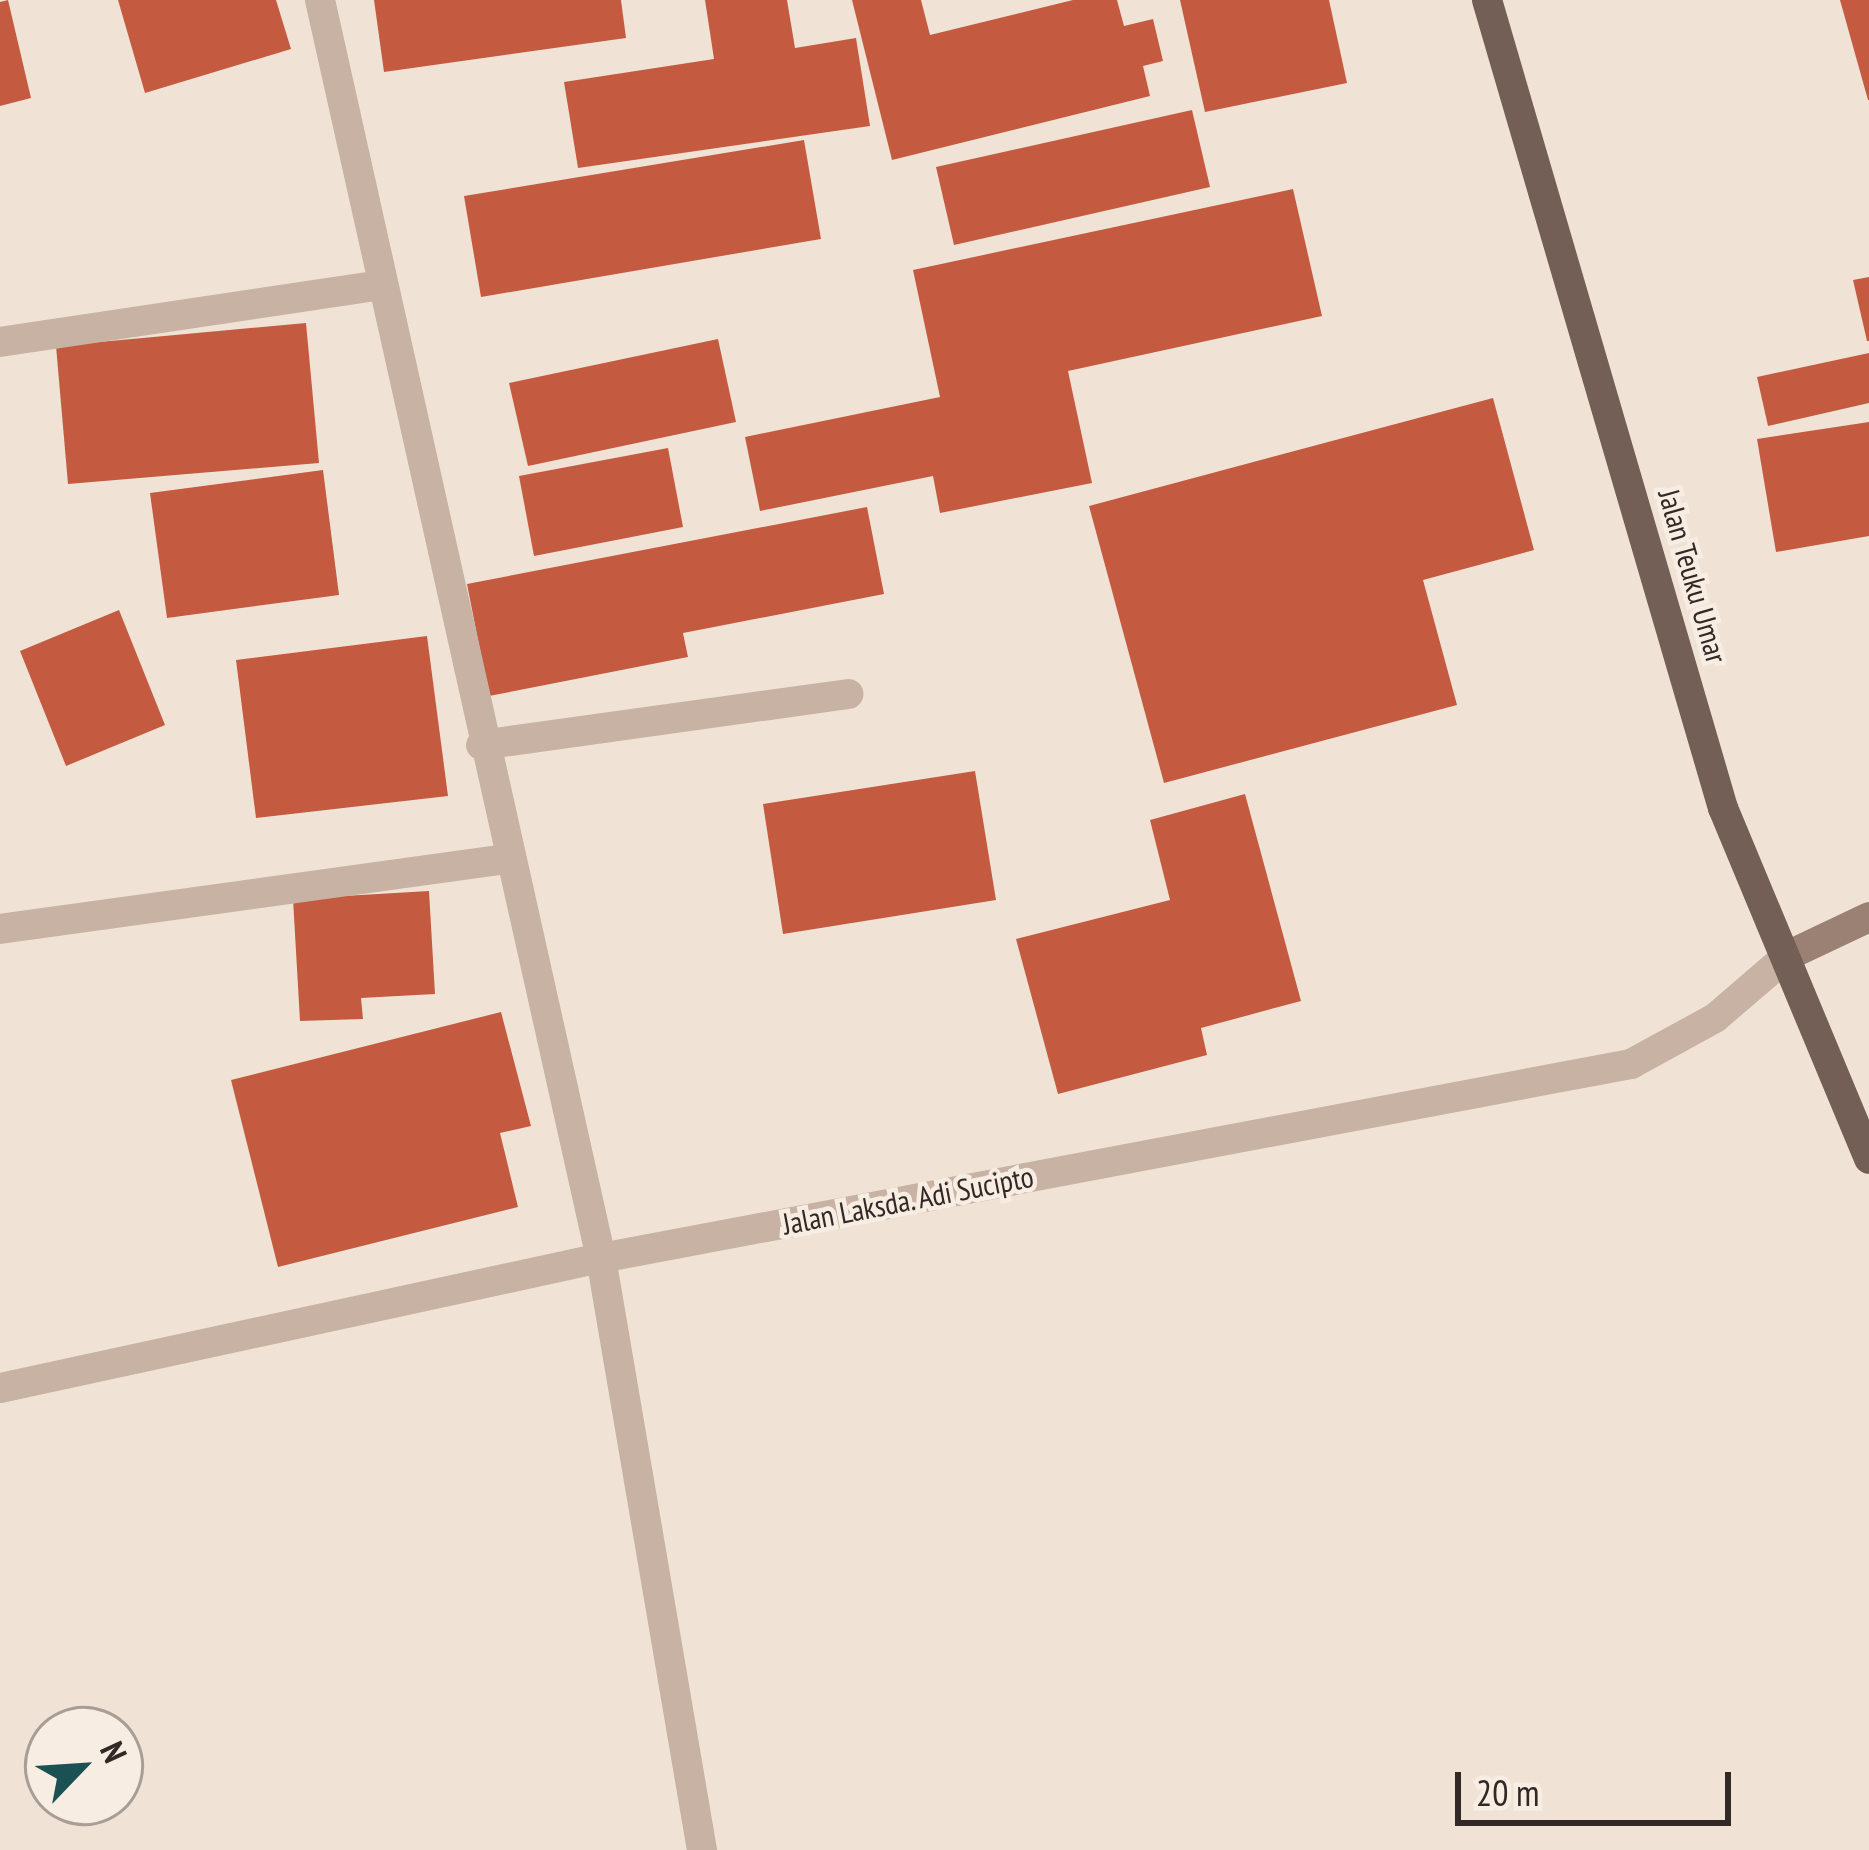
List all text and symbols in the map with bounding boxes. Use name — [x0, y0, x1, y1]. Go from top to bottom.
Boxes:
street label: Jalan Teuku Umar — [1651, 485, 1735, 667]
street label: Jalan Laksda. Adi Sucipto — [778, 1158, 1038, 1242]
north arrow — [24, 1706, 144, 1826]
text: N — [91, 1735, 138, 1769]
scale bar — [1461, 1748, 1737, 1822]
text: 20 m — [1476, 1769, 1539, 1816]

